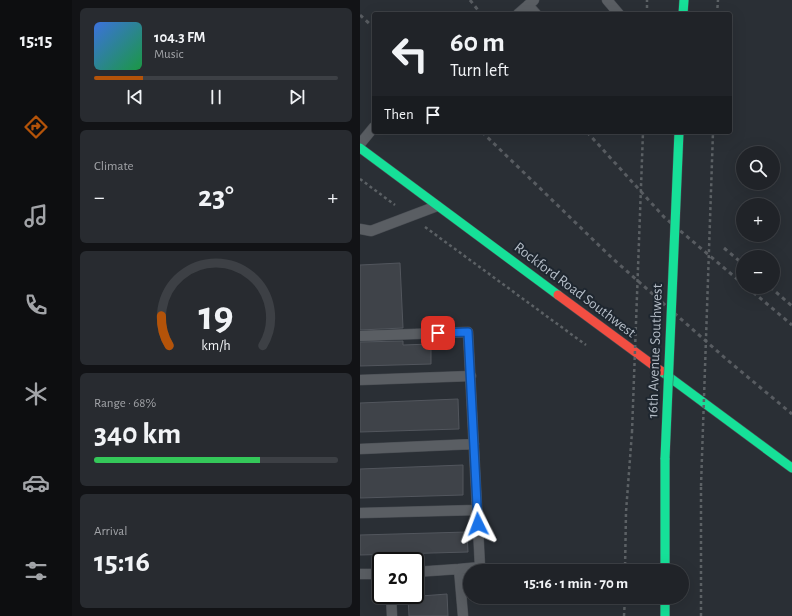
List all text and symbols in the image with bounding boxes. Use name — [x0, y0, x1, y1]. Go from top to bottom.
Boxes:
icon: left — [384, 28, 436, 80]
text: 60 m — [450, 29, 505, 57]
text: 104.3 FM — [154, 30, 206, 45]
text: 15:15 — [20, 32, 52, 50]
text: Music — [154, 48, 184, 61]
text: Turn left — [450, 62, 509, 80]
icon: previous — [124, 86, 146, 108]
icon: pause — [205, 86, 227, 108]
icon: next — [286, 86, 308, 108]
icon: arrive — [422, 104, 444, 126]
text: Then — [384, 107, 414, 122]
icon: directions — [22, 113, 50, 141]
map controls — [736, 146, 780, 294]
button: search — [736, 146, 780, 190]
text: Climate — [94, 160, 133, 173]
text: 23° — [198, 182, 234, 212]
text: − — [94, 186, 105, 208]
text: + — [327, 186, 338, 208]
button: + — [736, 198, 780, 242]
icon: music — [22, 202, 50, 230]
street label: Rockford Road Southwest — [511, 240, 639, 341]
button: − — [736, 250, 780, 294]
street label: 16th Avenue Southwest — [645, 283, 665, 419]
icon: phone — [22, 291, 50, 319]
text: 19 — [198, 296, 234, 337]
pin — [421, 316, 455, 350]
icon: arrive — [427, 322, 449, 344]
text: km/h — [201, 339, 231, 353]
icon: climate — [22, 380, 50, 408]
text: Range · 68% — [94, 397, 156, 410]
text: 340 km — [94, 419, 181, 449]
icon: car — [22, 469, 50, 497]
position arrow — [457, 503, 499, 545]
text: Arrival — [94, 525, 127, 538]
text: 15:16 — [94, 547, 150, 577]
speed limit sign: 20 — [372, 552, 424, 604]
icon: filters — [22, 557, 50, 585]
text: 15:16 · 1 min · 70 m — [524, 576, 628, 591]

